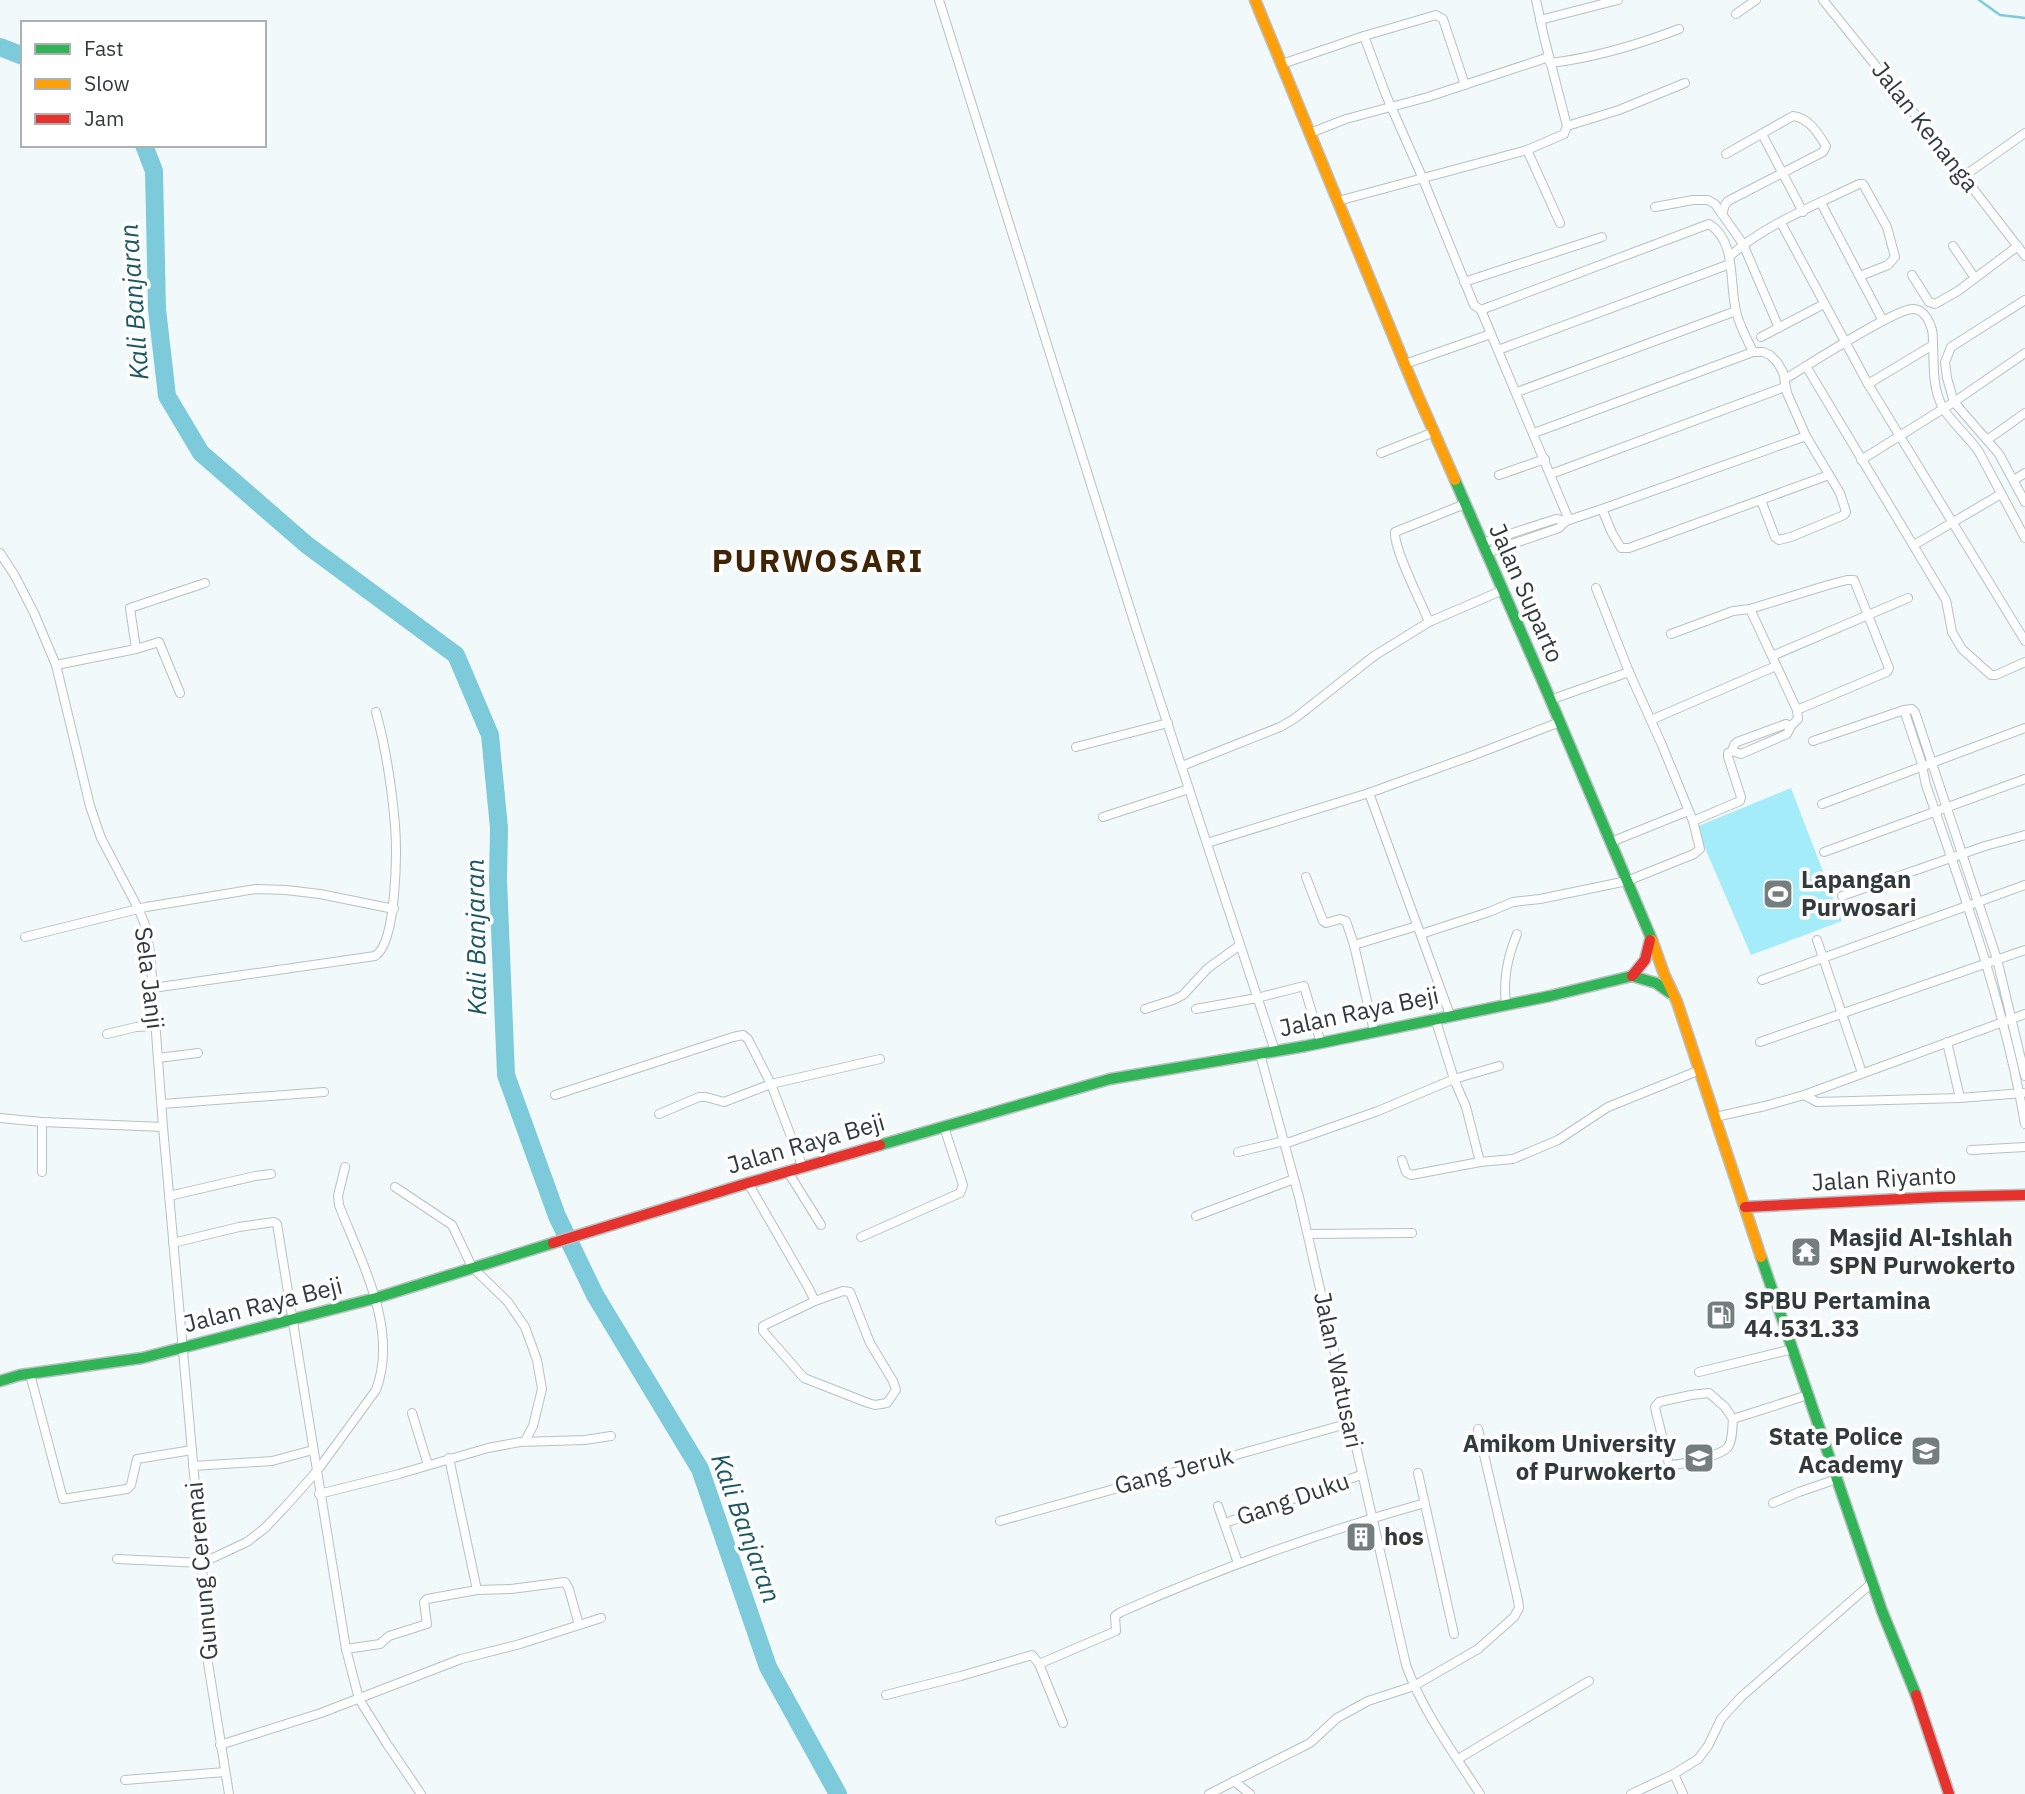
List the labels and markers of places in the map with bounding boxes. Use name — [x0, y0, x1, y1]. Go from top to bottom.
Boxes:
place label: Lapangan Purwosari — [1801, 863, 1917, 923]
sports icon: Lapangan Purwosari — [1761, 877, 1795, 911]
place label: Masjid Al-Ishlah SPN Purwokerto — [1829, 1221, 2015, 1281]
temple icon: Masjid Al-Ishlah SPN Purwokerto — [1789, 1235, 1823, 1269]
place label: SPBU Pertamina 44.531.33 — [1744, 1284, 1931, 1344]
fuel station icon: SPBU Pertamina 44.531.33 — [1704, 1298, 1738, 1332]
place label: State Police Academy — [1768, 1420, 1903, 1480]
place label: Amikom University of Purwokerto — [1463, 1427, 1676, 1487]
school or university icon: State Police Academy — [1909, 1434, 1943, 1468]
school or university icon: Amikom University of Purwokerto — [1682, 1441, 1716, 1475]
building icon: hos — [1344, 1520, 1378, 1554]
place label: hos — [1384, 1520, 1424, 1552]

